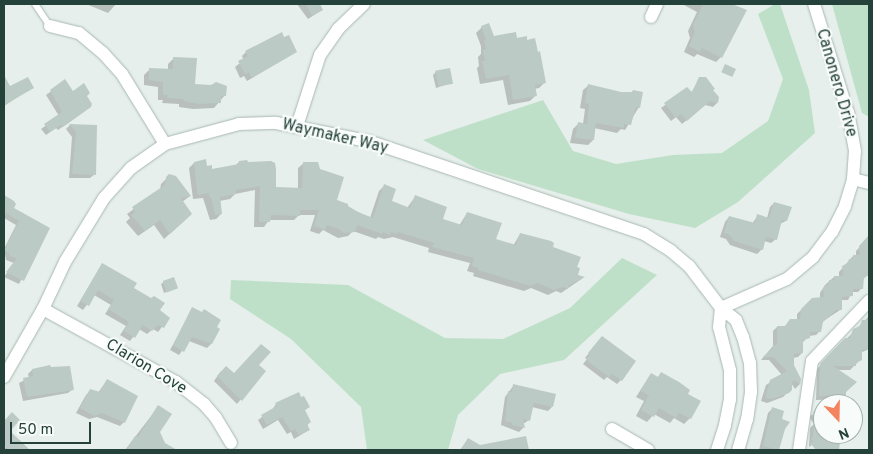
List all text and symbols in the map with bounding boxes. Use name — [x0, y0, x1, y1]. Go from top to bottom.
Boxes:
street label: Canonero Drive — [811, 27, 861, 139]
street label: Waymaker Way — [280, 115, 390, 159]
street label: Clarion Cove — [102, 335, 190, 399]
north arrow — [813, 394, 863, 444]
scale bar — [12, 412, 94, 444]
text: 50 m — [18, 421, 53, 440]
text: N — [835, 423, 851, 442]

